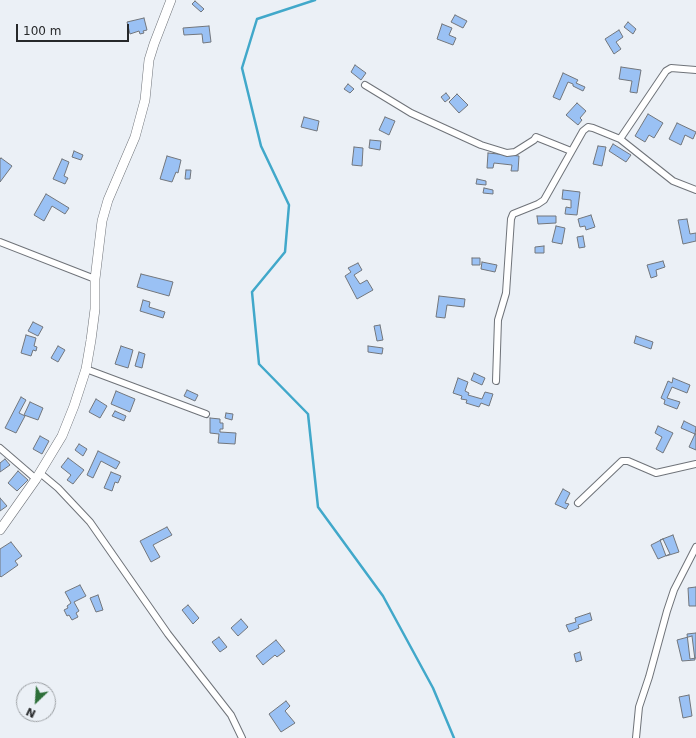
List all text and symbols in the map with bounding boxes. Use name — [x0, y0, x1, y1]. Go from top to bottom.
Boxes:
scale bar — [18, 16, 131, 42]
text: 100 m — [23, 24, 61, 38]
north arrow — [16, 682, 56, 722]
text: N — [24, 705, 38, 720]

